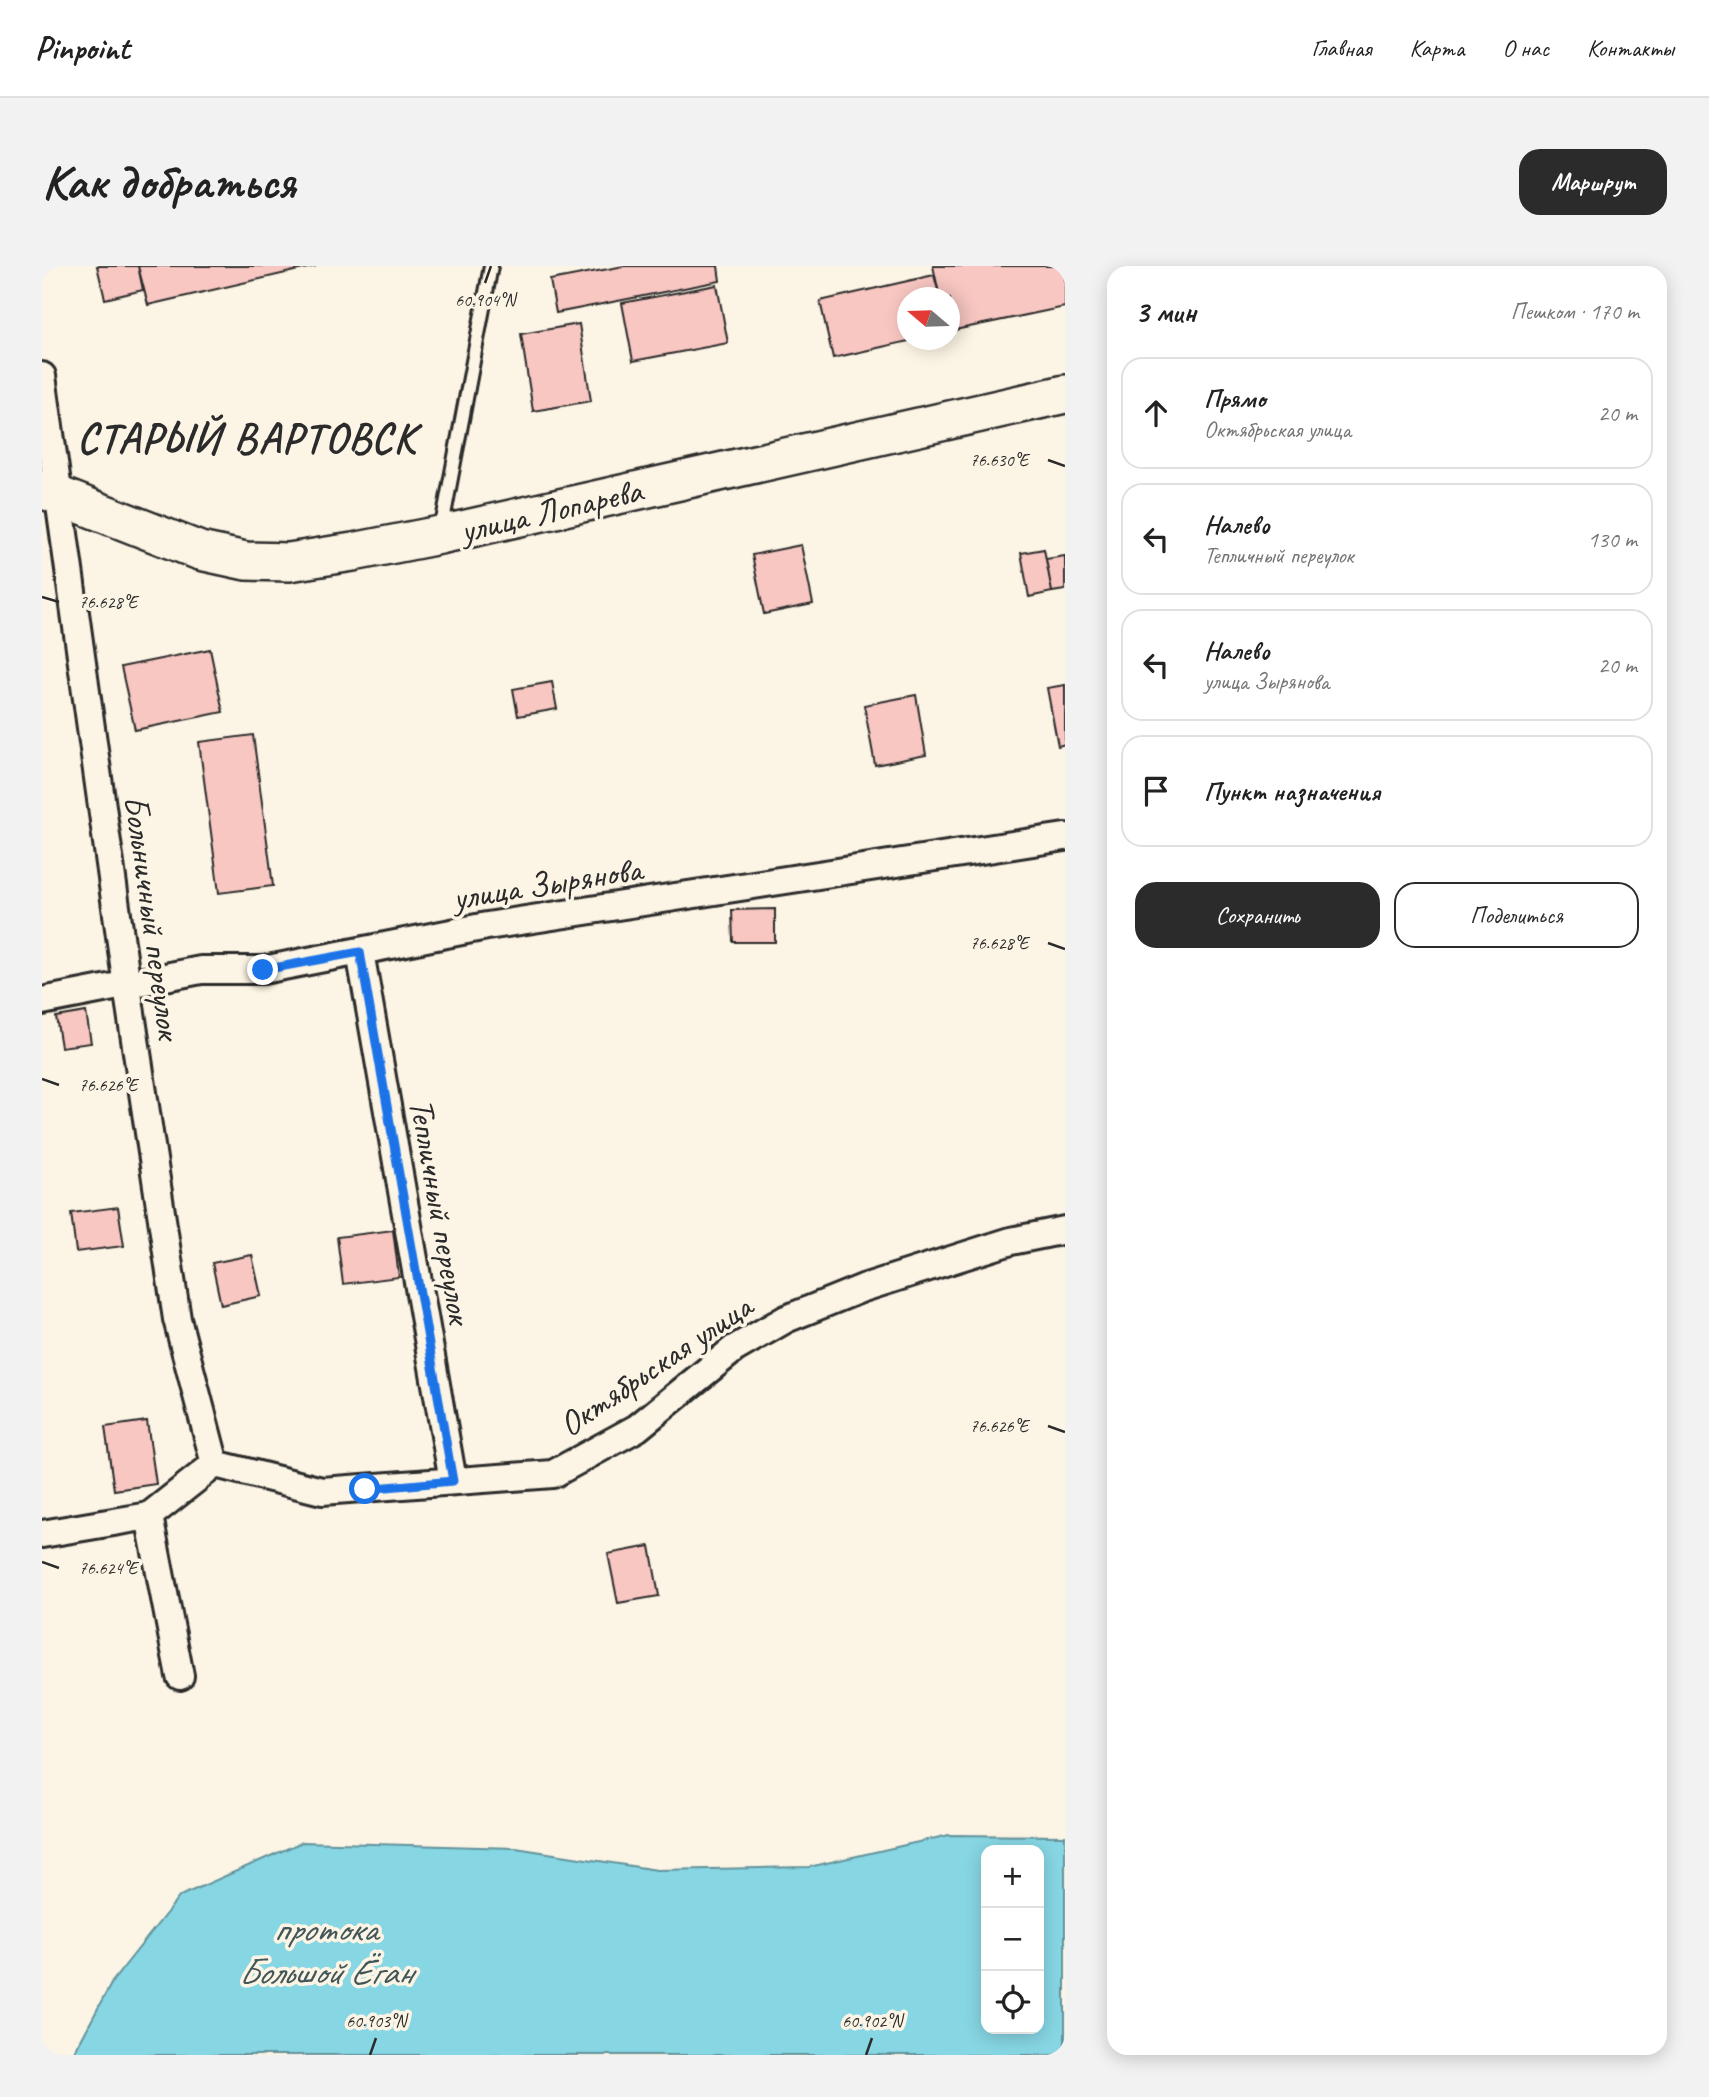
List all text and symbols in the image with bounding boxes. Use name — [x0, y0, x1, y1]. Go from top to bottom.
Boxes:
text: Pinpoint — [35, 27, 129, 69]
text: Главная — [1311, 33, 1372, 63]
text: Карта — [1410, 33, 1464, 63]
text: О нас — [1502, 33, 1549, 63]
text: Контакты — [1587, 33, 1674, 63]
button: Маршрут — [1519, 149, 1667, 215]
text: Как добраться — [42, 151, 295, 213]
north arrow — [897, 287, 960, 350]
text: 60.904°N — [455, 289, 518, 311]
text: 3 мин — [1135, 293, 1196, 331]
text: Пешком · 170 m — [1511, 297, 1639, 326]
text: Прямо — [1204, 382, 1266, 415]
icon: ahead — [1137, 394, 1175, 432]
text: 20 m — [1598, 399, 1637, 428]
district label: СТАРЫЙ ВАРТОВСК — [77, 412, 424, 465]
text: Октябрьская улица — [1204, 415, 1351, 444]
text: 76.630°E — [970, 449, 1031, 471]
street label: улица Лопарева — [454, 467, 649, 554]
text: Налево — [1204, 508, 1270, 541]
icon: left — [1137, 520, 1175, 558]
text: 130 m — [1588, 525, 1637, 554]
text: Тепличный переулок — [1204, 541, 1353, 570]
text: 76.628°E — [79, 591, 140, 613]
text: Налево — [1204, 634, 1270, 667]
icon: left — [1137, 646, 1175, 684]
text: 20 m — [1598, 651, 1637, 680]
text: улица Зырянова — [1204, 667, 1329, 696]
icon: arrive — [1137, 772, 1175, 810]
text: Пункт назначения — [1204, 775, 1380, 808]
street label: Больничный переулок — [113, 792, 192, 1045]
street label: улица Зырянова — [447, 846, 647, 921]
button: Сохранить — [1135, 882, 1380, 948]
button: Поделиться — [1394, 882, 1639, 948]
text: 76.628°E — [970, 932, 1031, 954]
route end — [247, 954, 278, 985]
text: 76.626°E — [79, 1074, 140, 1096]
street label: Тепличный переулок — [399, 1095, 483, 1330]
street label: Октябрьская улица — [550, 1283, 763, 1447]
text: 76.626°E — [970, 1415, 1031, 1437]
route start — [349, 1473, 380, 1504]
text: 76.624°E — [79, 1557, 140, 1579]
map controls — [981, 1845, 1044, 2034]
button: + — [981, 1845, 1044, 1908]
water label: протока Большой Ёган — [238, 1905, 418, 1995]
button: − — [981, 1908, 1044, 1971]
button: locate — [981, 1971, 1044, 2034]
text: 60.903°N — [346, 2010, 409, 2032]
text: 60.902°N — [842, 2010, 905, 2032]

